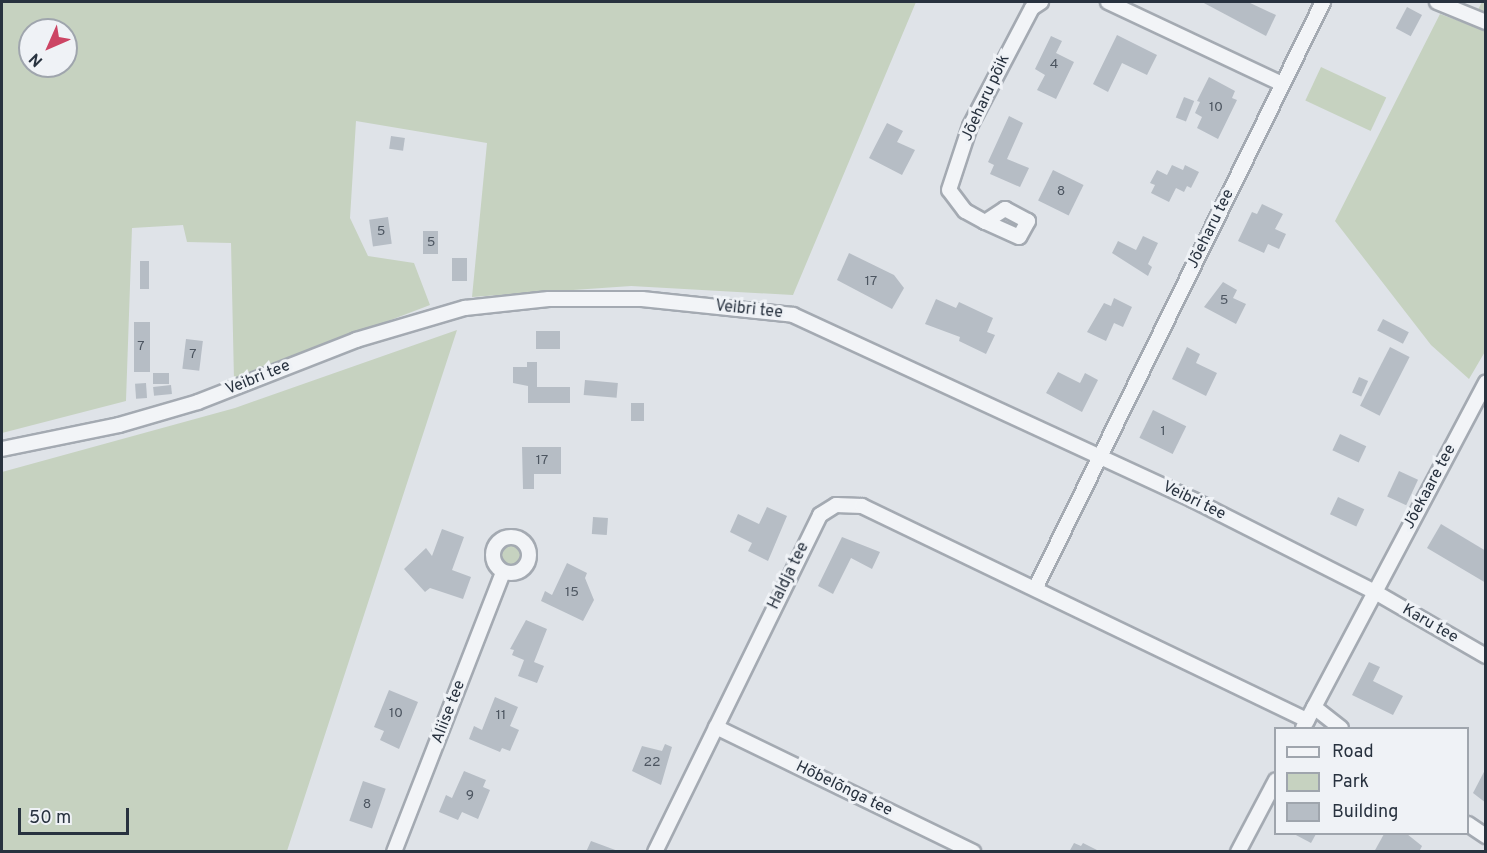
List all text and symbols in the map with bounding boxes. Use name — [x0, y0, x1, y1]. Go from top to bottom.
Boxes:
north arrow — [18, 18, 78, 78]
text: N — [26, 48, 48, 70]
street label: Jõeharu põik — [958, 52, 1014, 144]
house number: 4 — [1050, 57, 1058, 73]
house number: 10 — [1209, 100, 1223, 116]
house number: 8 — [1057, 184, 1065, 200]
street label: Jõeharu tee — [1183, 186, 1239, 272]
house number: 5 — [377, 224, 385, 240]
house number: 5 — [427, 235, 435, 251]
house number: 17 — [865, 274, 877, 290]
house number: 5 — [1220, 293, 1228, 309]
street label: Veibri tee — [714, 297, 784, 323]
house number: 7 — [137, 339, 145, 355]
house number: 7 — [189, 347, 197, 363]
street label: Veibri tee — [223, 356, 293, 400]
house number: 1 — [1160, 424, 1166, 440]
street label: Jõekaare tee — [1400, 441, 1460, 533]
house number: 17 — [536, 453, 548, 469]
street label: Veibri tee — [1159, 477, 1229, 525]
street label: Haldja tee — [764, 539, 814, 613]
house number: 15 — [565, 585, 579, 601]
street label: Karu tee — [1399, 600, 1461, 648]
street label: Aliise tee — [428, 678, 470, 746]
house number: 10 — [389, 706, 403, 722]
house number: 11 — [496, 708, 506, 724]
legend — [1274, 727, 1469, 835]
text: Road — [1332, 741, 1374, 764]
house number: 22 — [643, 755, 661, 771]
street label: Hõbelõnga tee — [793, 757, 895, 821]
text: Park — [1332, 771, 1369, 794]
house number: 9 — [466, 788, 474, 804]
scale bar — [21, 796, 132, 834]
house number: 8 — [363, 797, 371, 813]
text: Building — [1332, 801, 1398, 824]
text: 50 m — [29, 807, 71, 830]

